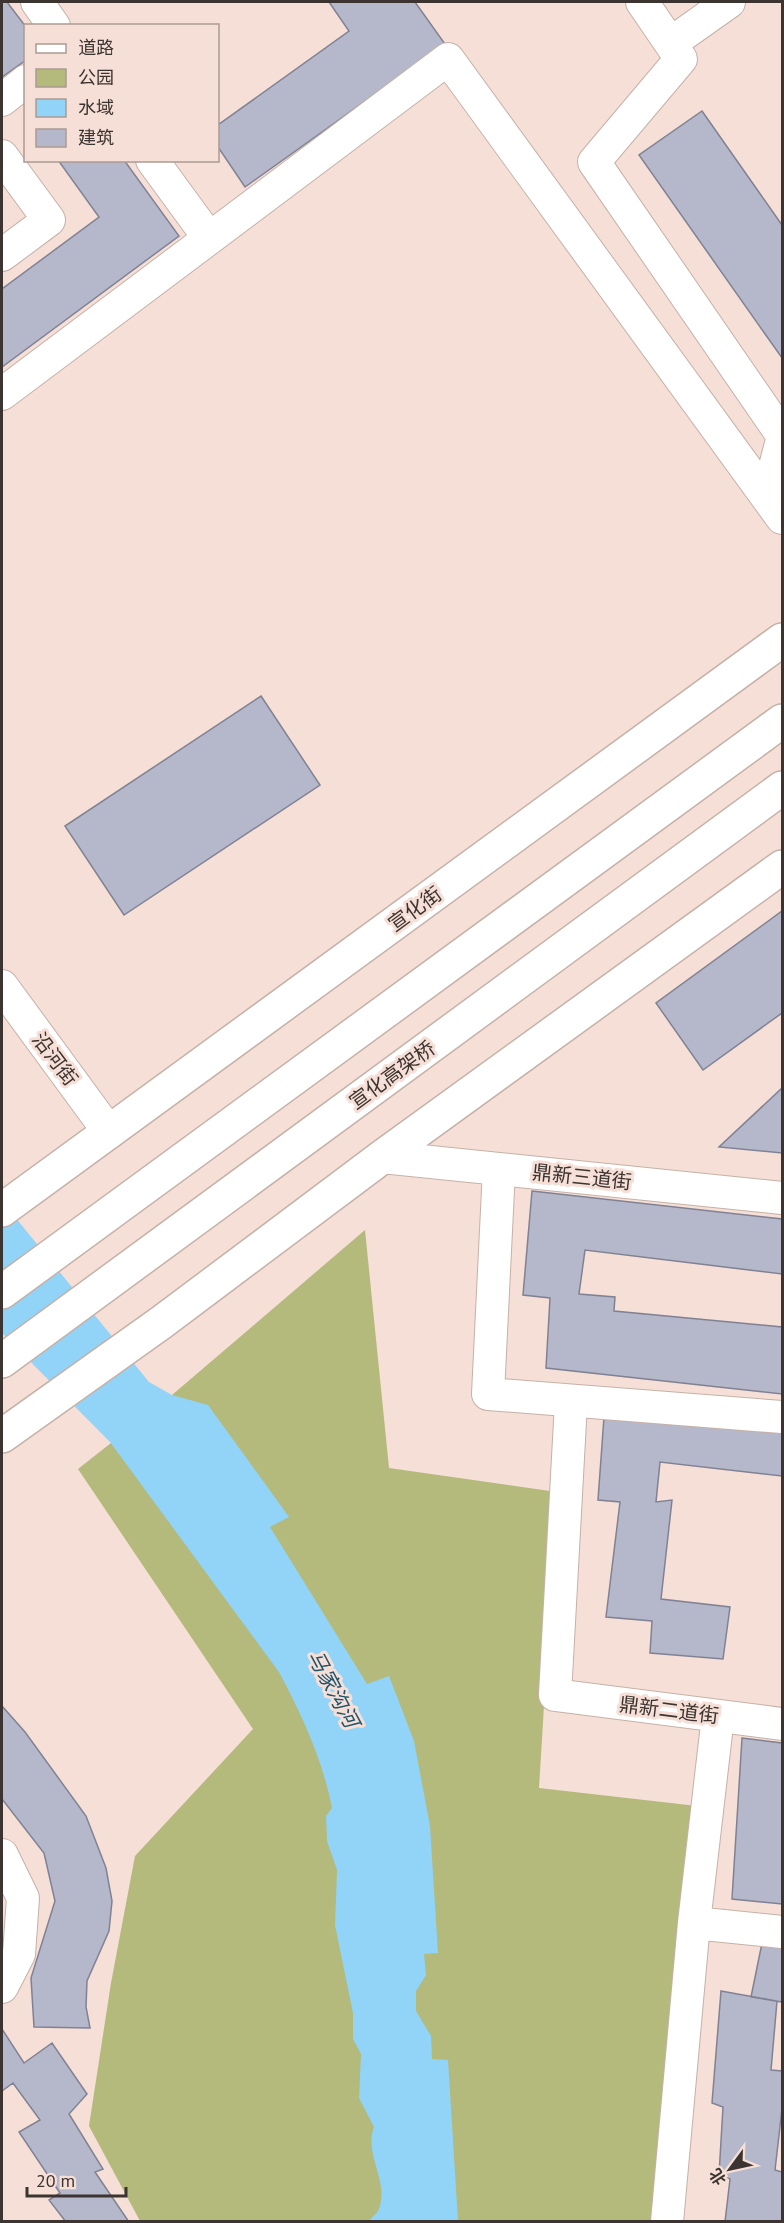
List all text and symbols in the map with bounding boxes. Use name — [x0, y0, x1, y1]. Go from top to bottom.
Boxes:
legend — [24, 24, 219, 162]
text: 道路 — [78, 36, 114, 59]
text: 公园 — [78, 66, 114, 89]
text: 水域 — [78, 96, 114, 119]
text: 建筑 — [78, 126, 114, 149]
street label: 宣化街 — [383, 881, 447, 937]
street label: 沿河街 — [27, 1027, 83, 1091]
street label: 宣化高架桥 — [344, 1035, 440, 1115]
street label: 鼎新三道街 — [531, 1159, 633, 1195]
water label: 马家沟河 — [302, 1645, 367, 1736]
street label: 鼎新二道街 — [618, 1691, 720, 1729]
north arrow — [700, 2139, 760, 2199]
scale bar — [27, 2160, 126, 2198]
text: 北 — [705, 2165, 730, 2189]
text: 20 m — [36, 2169, 75, 2192]

